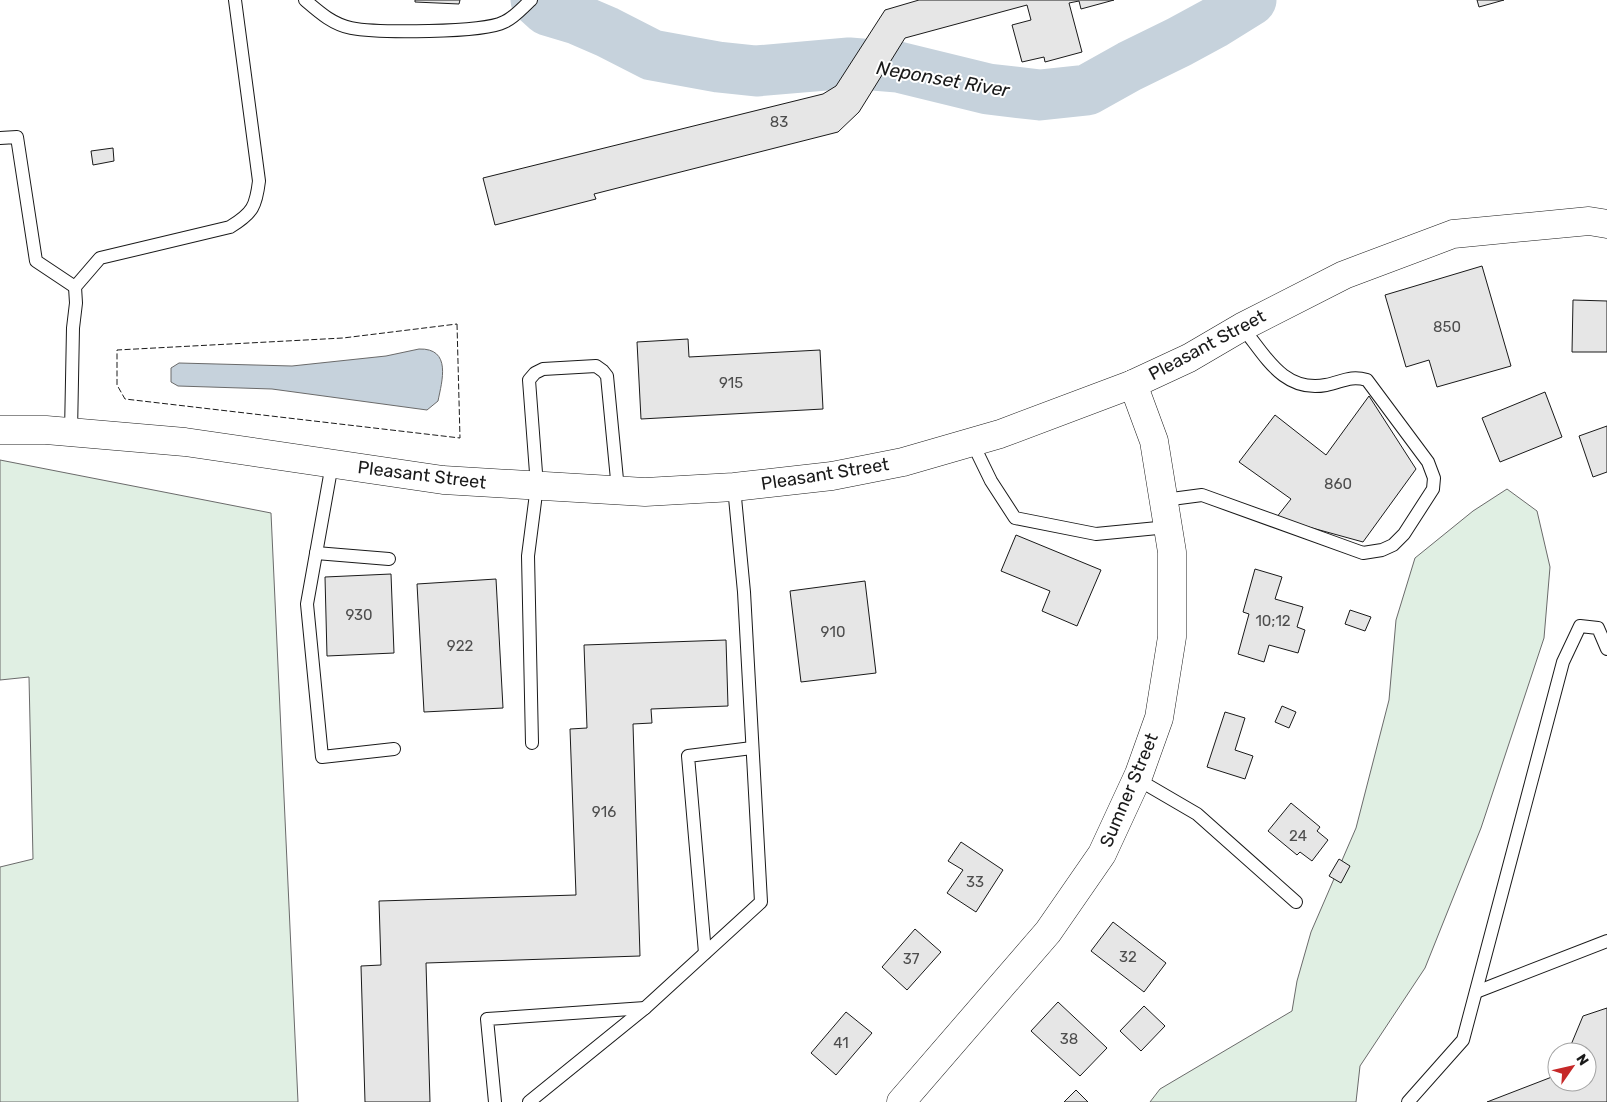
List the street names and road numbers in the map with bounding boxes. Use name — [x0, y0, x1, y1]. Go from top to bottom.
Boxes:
street label: Pleasant Street — [1145, 305, 1269, 385]
street label: Pleasant Street — [759, 453, 891, 495]
street label: Pleasant Street — [356, 456, 488, 494]
street label: Sumner Street — [1095, 730, 1163, 850]

